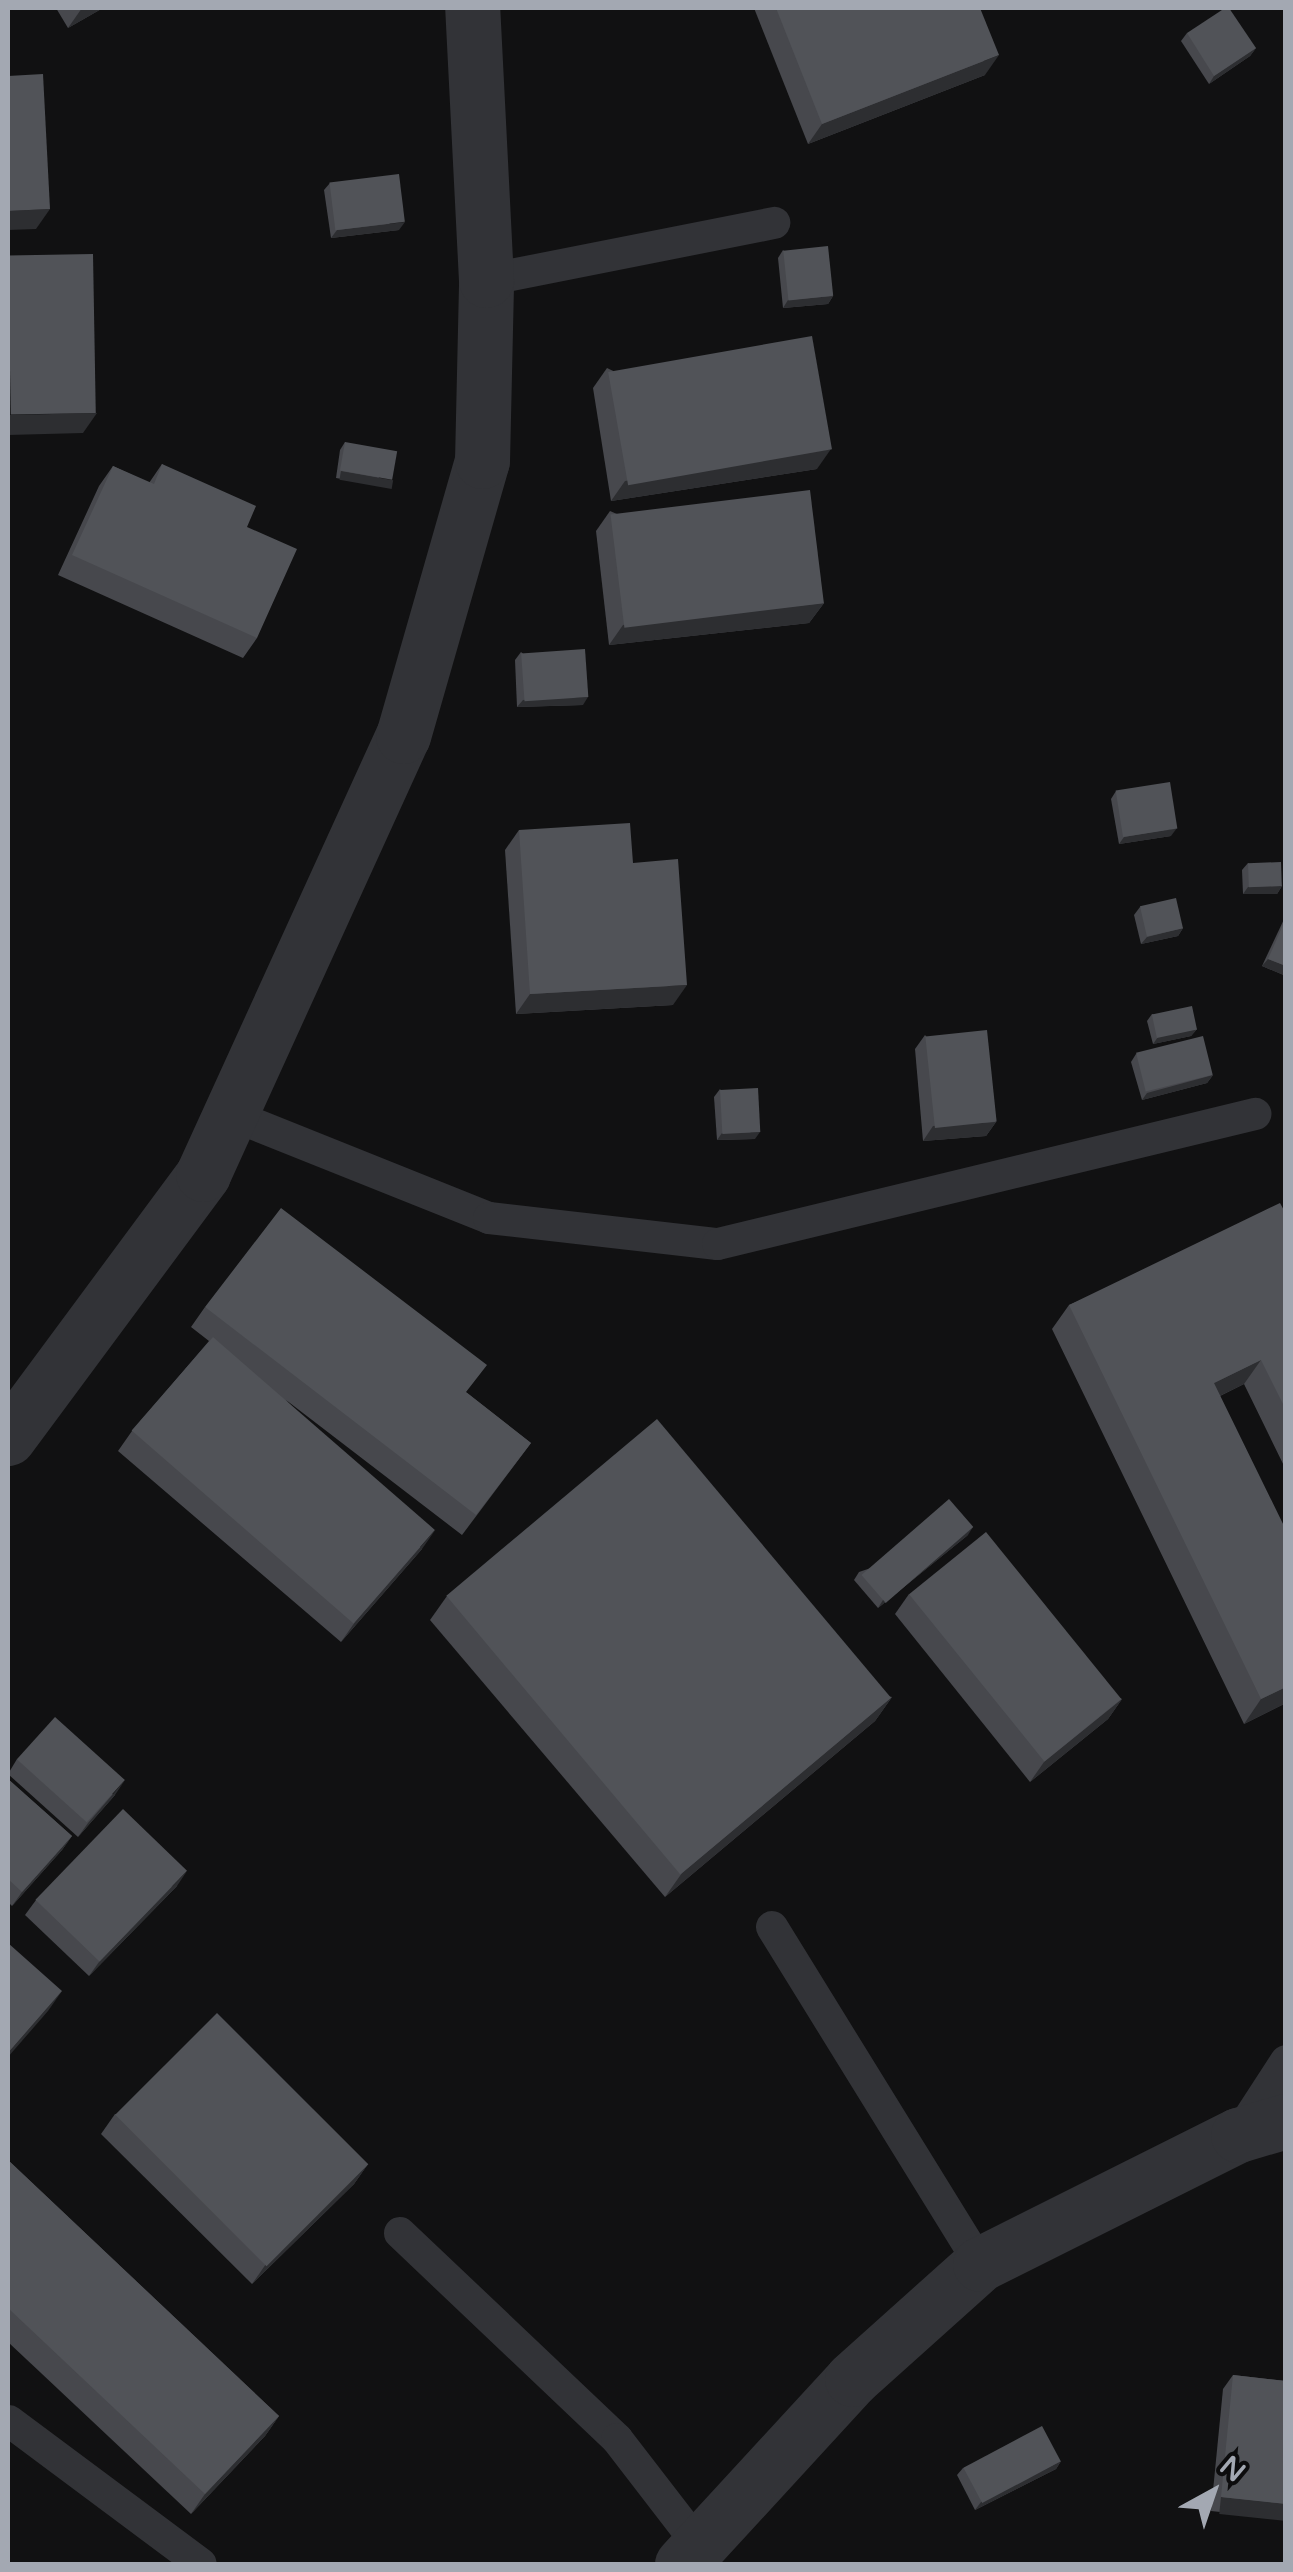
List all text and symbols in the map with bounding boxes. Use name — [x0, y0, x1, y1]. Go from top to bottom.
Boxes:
north arrow — [1163, 2442, 1263, 2542]
text: N — [1213, 2449, 1252, 2489]

